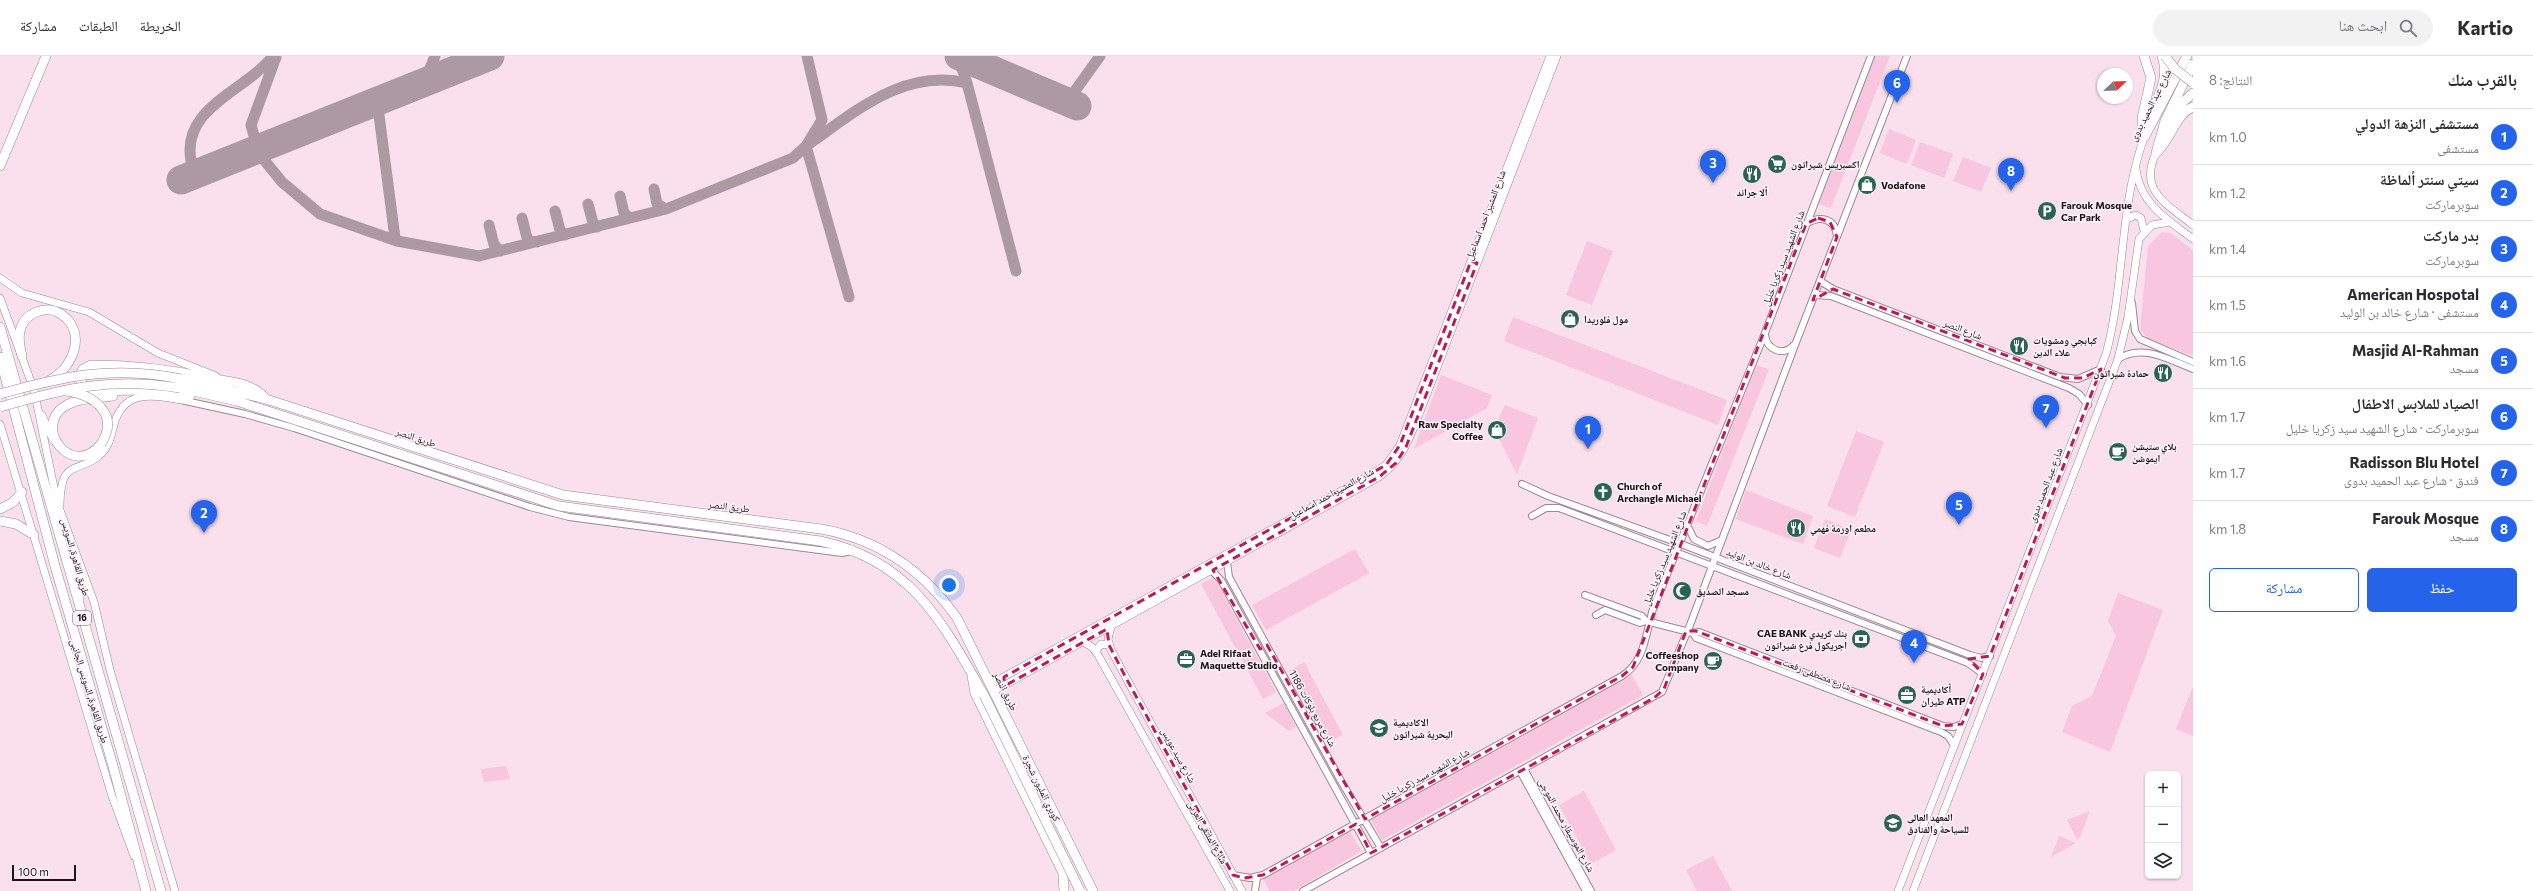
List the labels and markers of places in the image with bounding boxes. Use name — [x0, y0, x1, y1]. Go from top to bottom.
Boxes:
pin: 6 — [1884, 70, 1910, 103]
pin: 3 — [1700, 150, 1726, 183]
supermarket icon: اكسبريس شيراتون — [1766, 153, 1788, 175]
place label: اكسبريس شيراتون — [1791, 158, 1860, 171]
pin: 8 — [1998, 158, 2024, 191]
restaurant icon: ألا جراند — [1741, 163, 1763, 185]
shop icon: Vodafone — [1856, 174, 1878, 196]
place label: Vodafone — [1881, 179, 1925, 191]
place label: ألا جراند — [1736, 186, 1768, 199]
place label: Farouk Mosque Car Park — [2061, 199, 2132, 223]
parking icon: Farouk Mosque Car Park — [2036, 200, 2058, 222]
shop icon: مول فلوريدا — [1559, 308, 1581, 330]
place label: مول فلوريدا — [1584, 313, 1628, 326]
place label: كبابجي ومشويات علاء الدين — [2033, 334, 2098, 359]
restaurant icon: كبابجي ومشويات علاء الدين — [2008, 335, 2030, 357]
restaurant icon: حمادة شيراتون — [2152, 362, 2174, 384]
place label: حمادة شيراتون — [2093, 367, 2150, 380]
pin: 7 — [2033, 395, 2059, 428]
pin: 1 — [1575, 416, 1601, 449]
place label: Raw Specialty Coffee — [1418, 418, 1483, 442]
shop icon: Raw Specialty Coffee — [1486, 419, 1508, 441]
place label: بلاي ستيشن ايموشن — [2132, 440, 2177, 465]
cafe icon: بلاي ستيشن ايموشن — [2107, 441, 2129, 463]
place label: Church of Archangle Michael — [1617, 480, 1702, 504]
church icon: Church of Archangle Michael — [1592, 481, 1614, 503]
pin: 5 — [1946, 492, 1972, 525]
pin: 2 — [191, 500, 217, 533]
restaurant icon: مطعم اورمة فهمي — [1785, 517, 1807, 539]
place label: مطعم اورمة فهمي — [1810, 522, 1876, 536]
mosque icon: مسجد الصديق — [1671, 580, 1693, 602]
place label: مسجد الصديق — [1696, 585, 1749, 598]
place label: CAE BANK بنك كريدي اجريكول فرع شيراتون — [1757, 627, 1847, 653]
bank icon: CAE BANK بنك كريدي اجريكول فرع شيراتون — [1850, 628, 1872, 650]
pin: 4 — [1901, 630, 1927, 663]
place label: Adel Rifaat Maquette Studio — [1200, 647, 1278, 671]
office icon: Adel Rifaat Maquette Studio — [1175, 648, 1197, 670]
place label: Coffeeshop Company — [1646, 649, 1700, 673]
cafe icon: Coffeeshop Company — [1702, 650, 1724, 672]
place label: أكاديمية طيران ATP — [1921, 683, 1966, 708]
office icon: أكاديمية طيران ATP — [1896, 684, 1918, 706]
place label: الاكاديمية البحرية شيراتون — [1393, 716, 1453, 741]
school or university icon: الاكاديمية البحرية شيراتون — [1368, 717, 1390, 739]
place label: المعهد العالى للسياحة والفنادق — [1907, 811, 1969, 836]
school or university icon: المعهد العالى للسياحة والفنادق — [1882, 812, 1904, 834]

